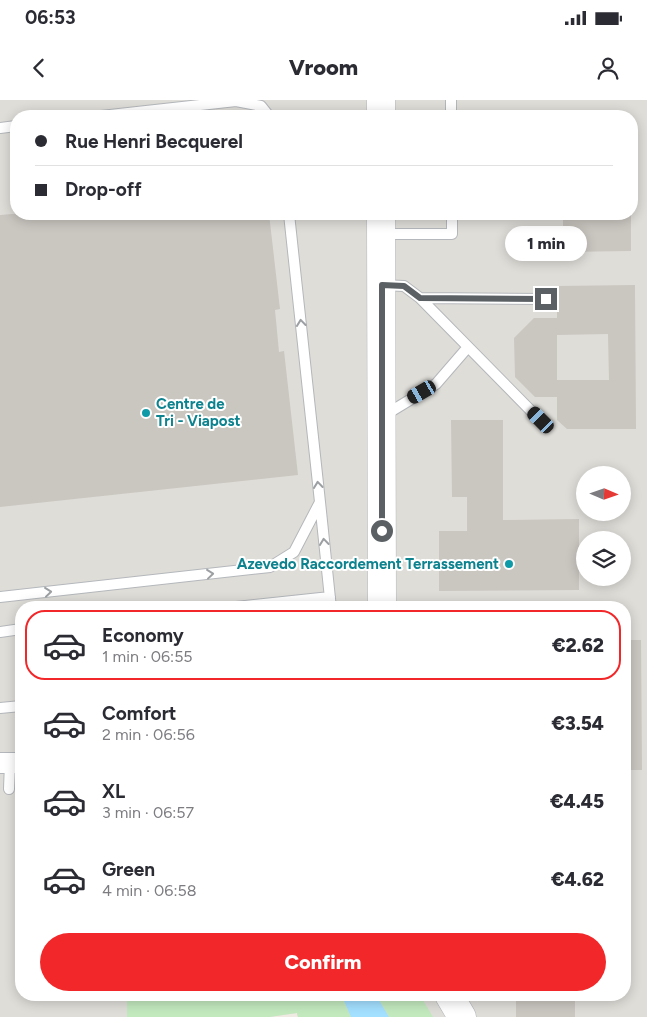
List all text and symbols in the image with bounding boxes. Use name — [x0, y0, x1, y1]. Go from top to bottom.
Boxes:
text: 06:53 — [25, 6, 76, 29]
icon: back — [25, 54, 53, 82]
text: Vroom — [289, 54, 358, 81]
icon: person — [594, 54, 622, 82]
text: Rue Henri Becquerel — [65, 130, 243, 153]
text: Drop-off — [65, 178, 142, 201]
callout: 1 min — [505, 226, 587, 262]
text: 1 min — [527, 234, 565, 253]
route end — [535, 288, 557, 310]
one-way arrow — [296, 319, 307, 327]
car — [405, 378, 438, 406]
place label: Centre de Tri - Viapost — [156, 395, 241, 430]
car — [525, 404, 556, 436]
marker: Centre de Tri - Viapost — [140, 407, 152, 419]
north arrow — [576, 466, 631, 521]
map controls — [576, 466, 631, 586]
one-way arrow — [313, 480, 324, 488]
route start — [371, 520, 393, 542]
button: layers — [576, 531, 631, 586]
one-way arrow — [319, 537, 330, 545]
place label: Azevedo Raccordement Terrassement — [237, 555, 499, 573]
marker: Azevedo Raccordement Terrassement — [503, 558, 515, 570]
one-way arrow — [206, 569, 214, 580]
one-way arrow — [45, 587, 53, 598]
icon: car — [42, 623, 87, 668]
text: Economy — [102, 624, 184, 647]
text: €2.62 — [552, 634, 604, 657]
text: 1 min · 06:55 — [102, 647, 193, 666]
icon: car — [42, 701, 87, 746]
text: Comfort — [102, 702, 177, 725]
text: €3.54 — [552, 712, 604, 735]
text: 2 min · 06:56 — [102, 725, 195, 744]
icon: car — [42, 779, 87, 824]
text: XL — [102, 780, 125, 803]
text: €4.45 — [550, 790, 604, 813]
text: 3 min · 06:57 — [102, 803, 194, 822]
icon: car — [42, 857, 87, 902]
text: Green — [102, 858, 155, 881]
text: €4.62 — [551, 868, 604, 891]
text: 4 min · 06:58 — [102, 881, 197, 900]
button: Confirm — [40, 933, 606, 991]

